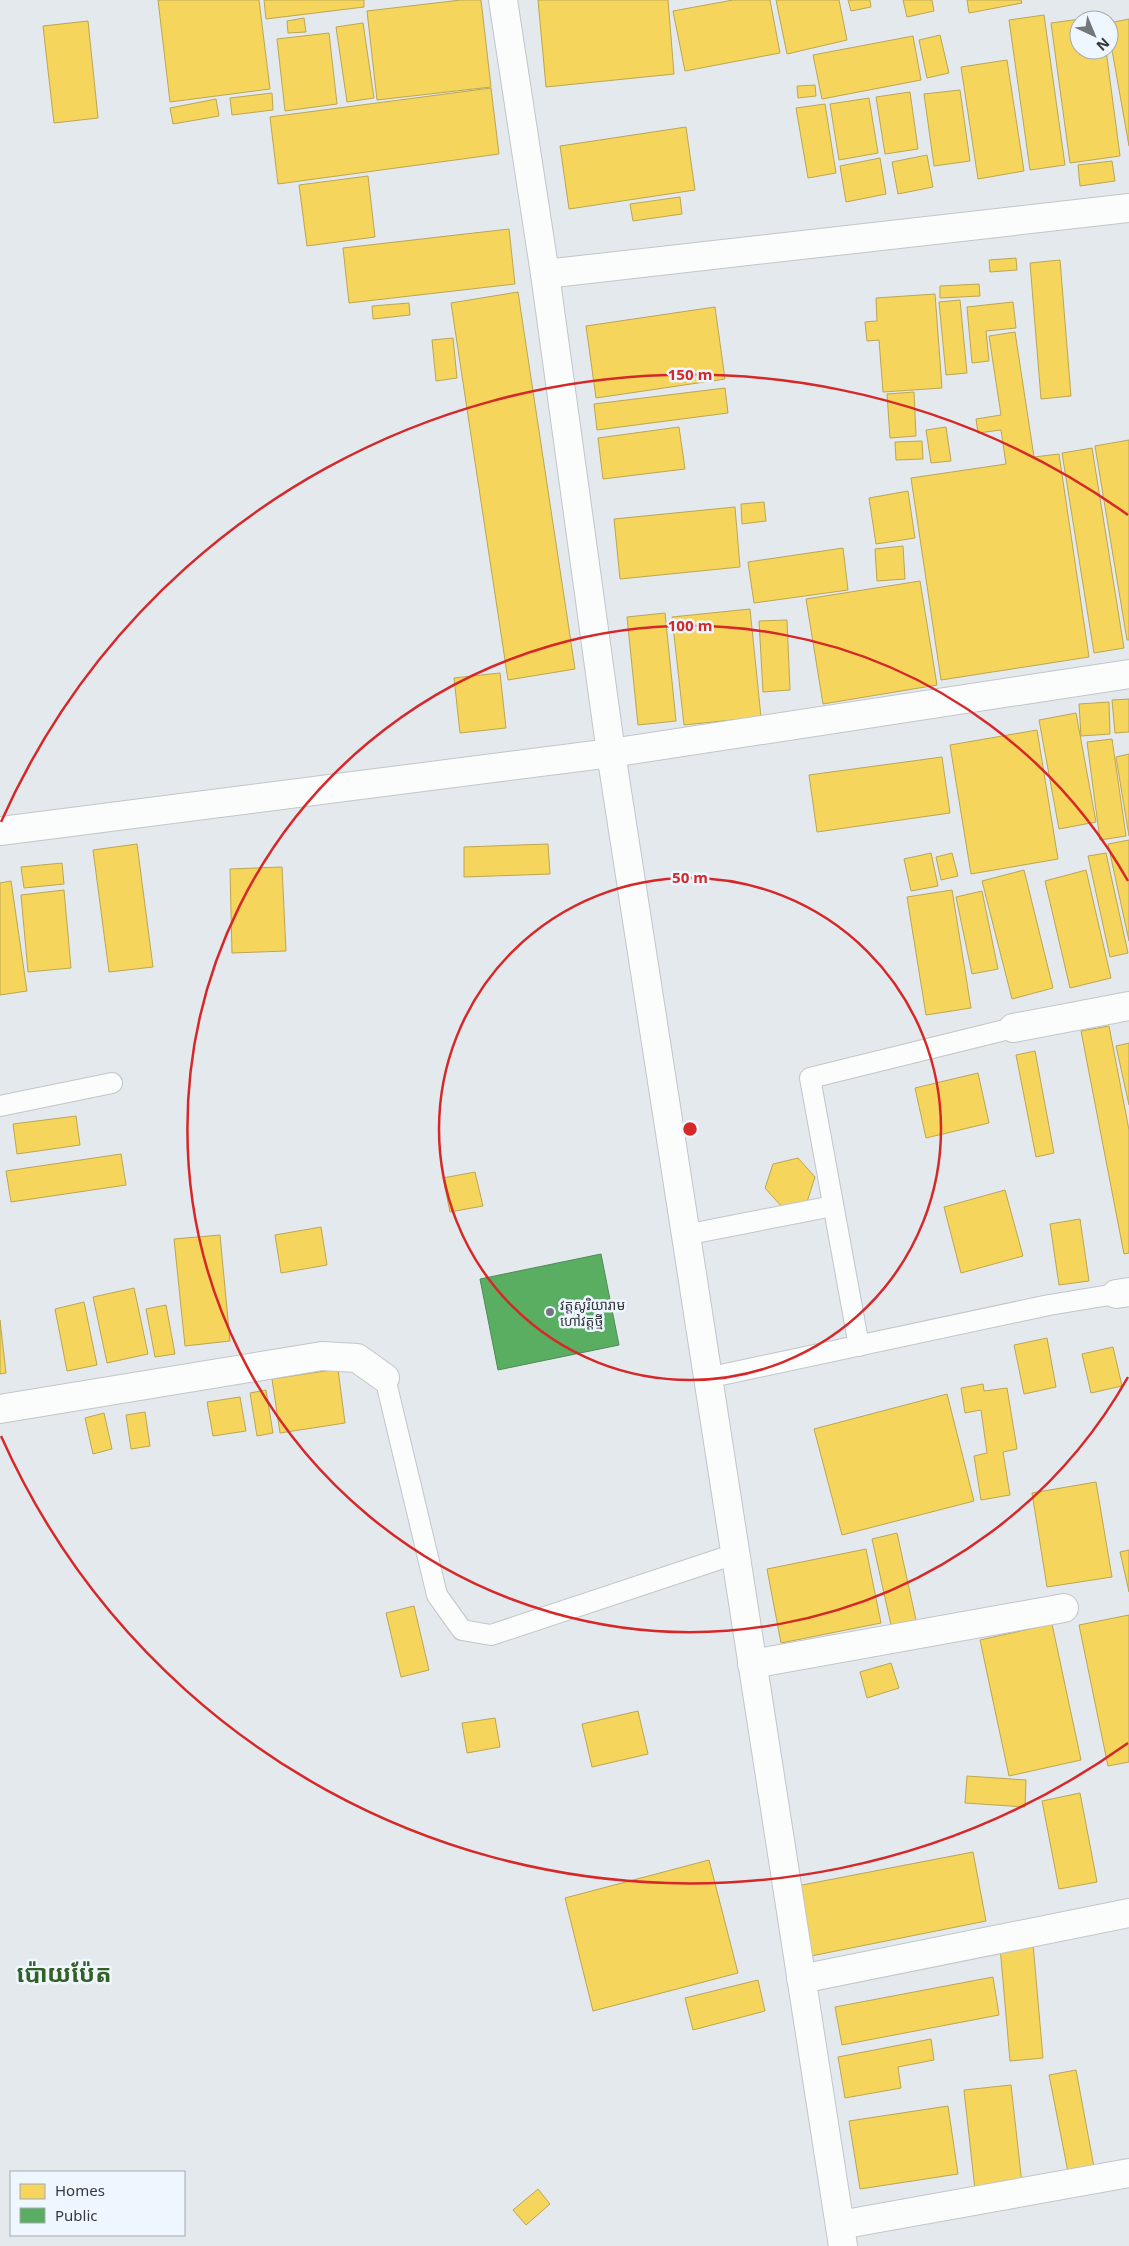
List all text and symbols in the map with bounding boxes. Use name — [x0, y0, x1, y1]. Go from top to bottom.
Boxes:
north arrow — [1069, 10, 1119, 60]
text: N — [1093, 34, 1114, 55]
text: 150 m — [668, 364, 712, 384]
text: 100 m — [668, 615, 712, 635]
text: 50 m — [672, 867, 708, 887]
centre of rings — [681, 1120, 699, 1138]
place label: វត្តសូរិយារាម ហៅវត្តថ្មី — [560, 1295, 625, 1330]
marker: វត្តសូរិយារាម ហៅវត្តថ្មី — [544, 1306, 556, 1318]
district label: ប៉ោយប៉ែត — [16, 1956, 112, 1989]
legend — [10, 2171, 185, 2236]
text: Homes — [55, 2180, 105, 2200]
text: Public — [55, 2205, 98, 2225]

